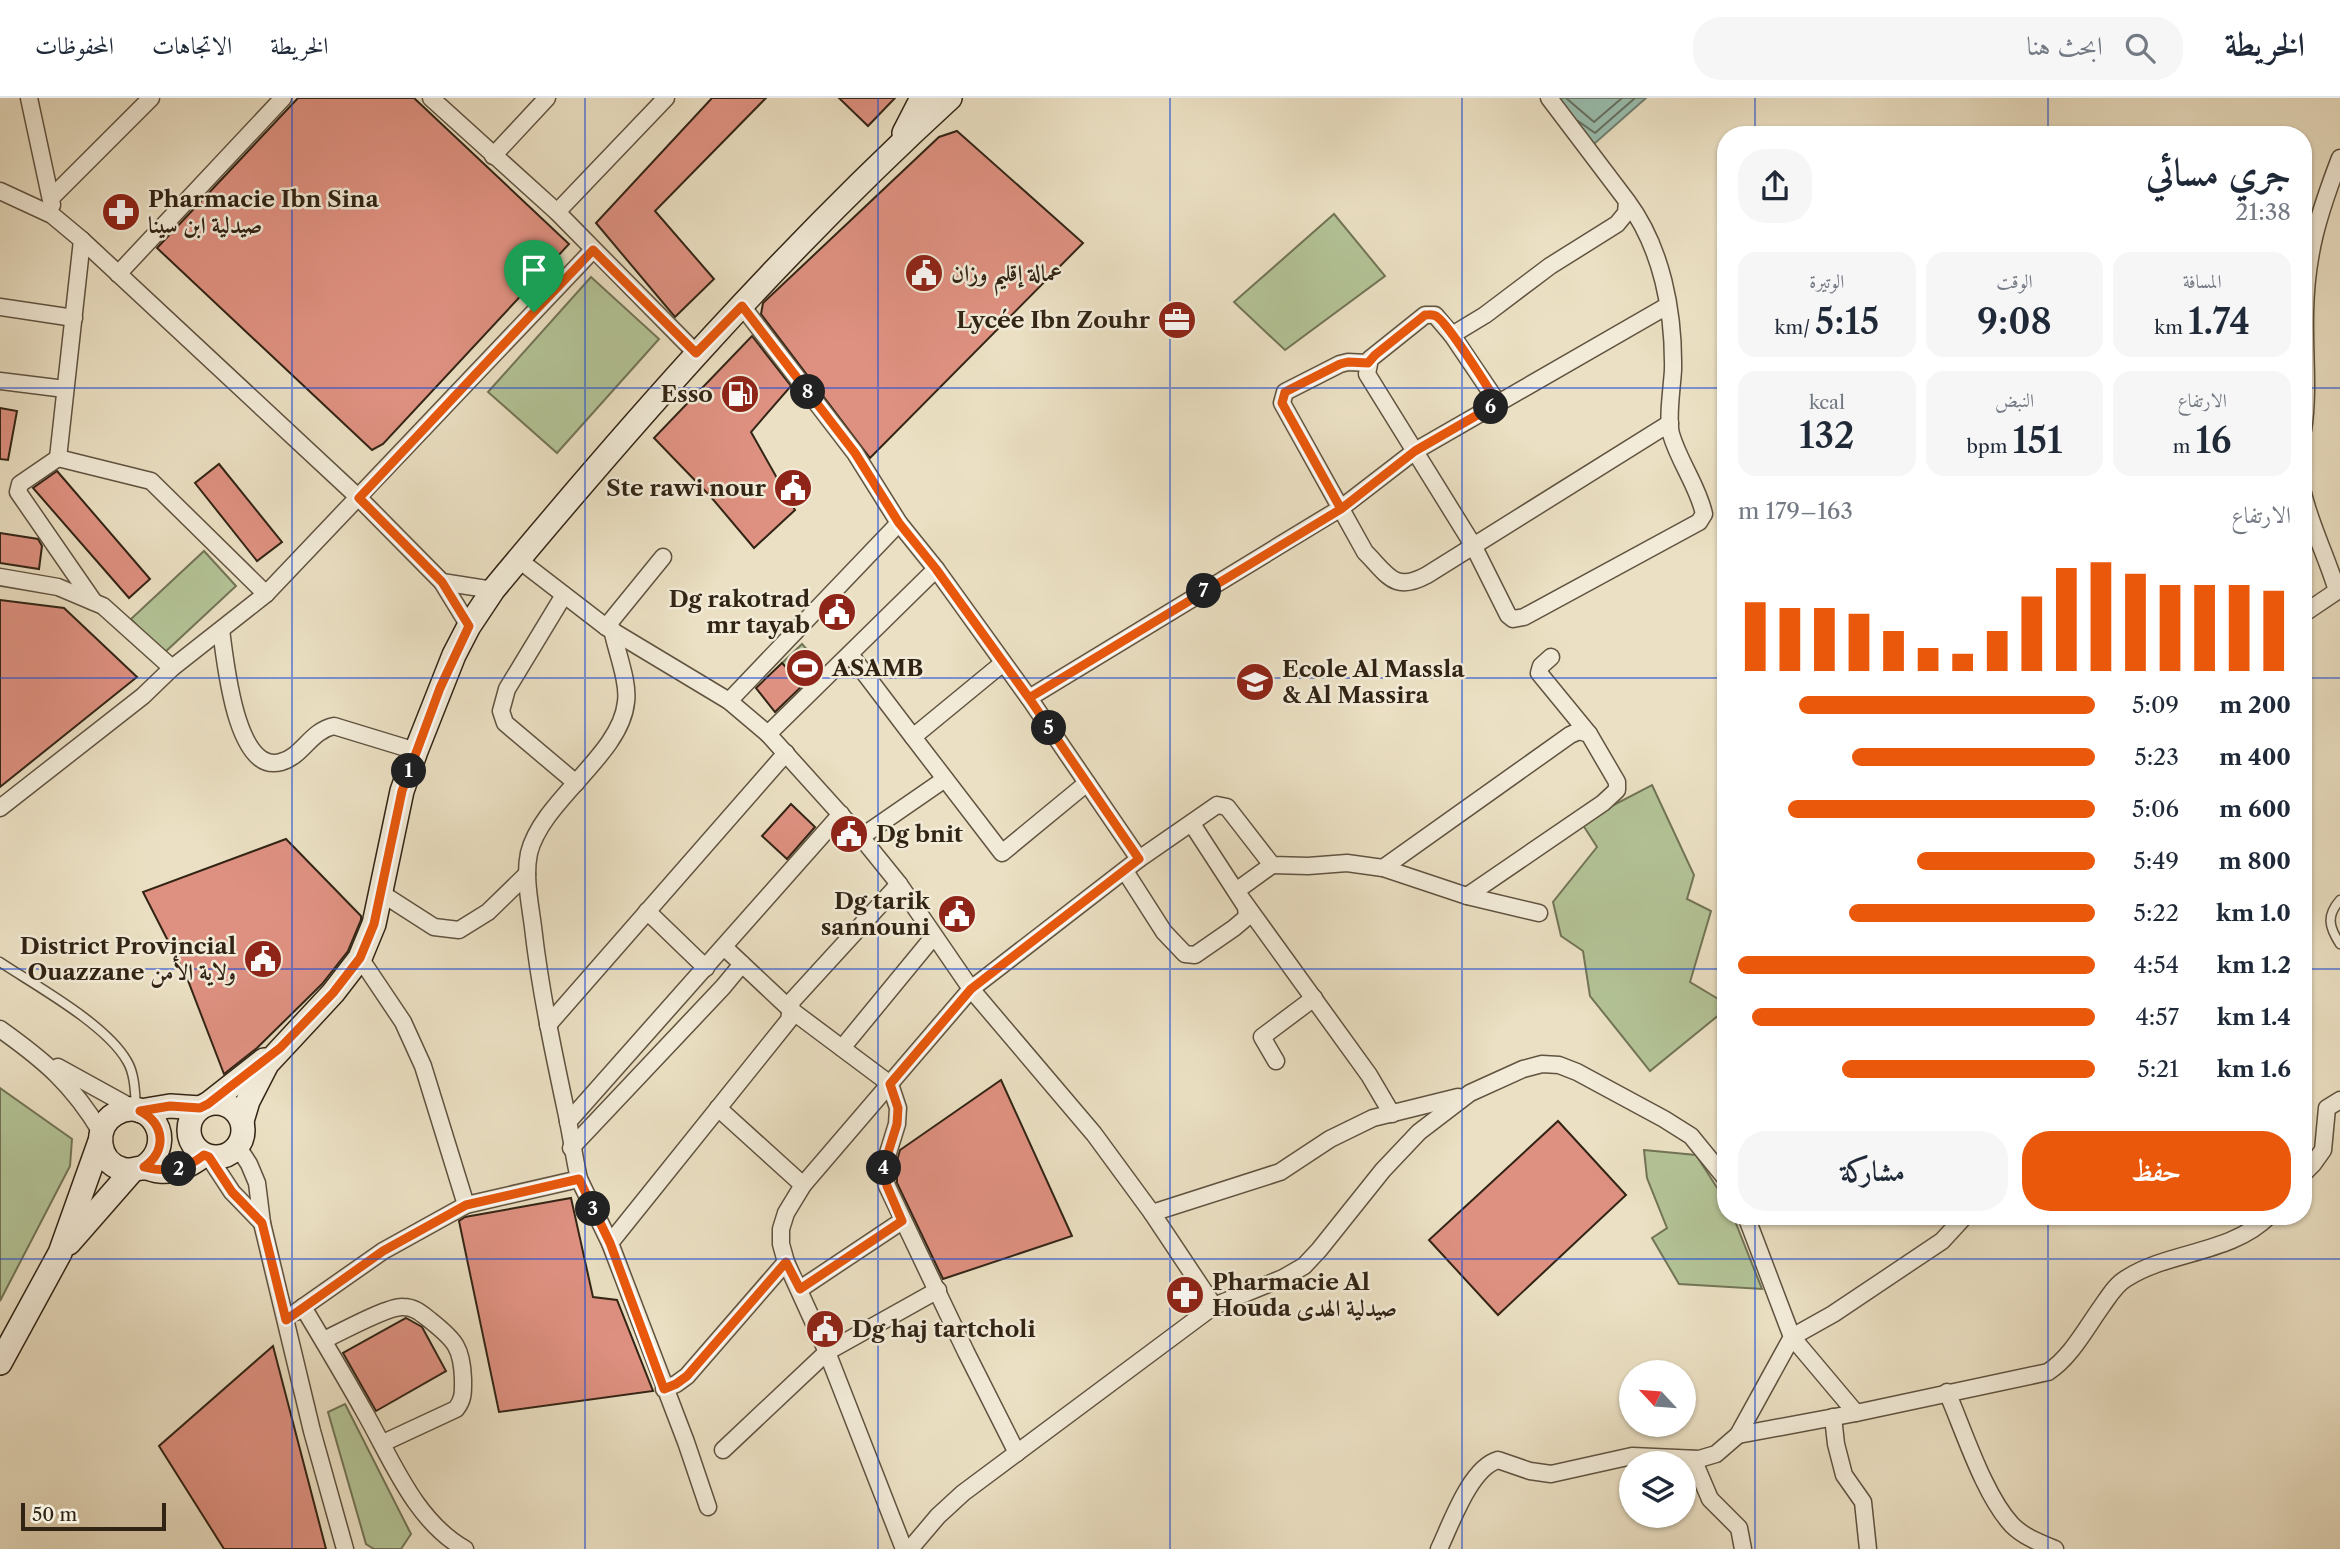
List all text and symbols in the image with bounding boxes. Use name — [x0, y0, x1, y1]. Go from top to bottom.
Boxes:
search box — [1693, 17, 2183, 80]
text: الخريطة — [2225, 24, 2305, 65]
icon: search — [2121, 29, 2159, 67]
text: ابحث هنا — [2026, 30, 2103, 62]
text: المحفوظات — [35, 31, 114, 60]
text: الاتجاهات — [152, 31, 232, 60]
text: الخريطة — [270, 31, 329, 60]
text: جري مسائي — [2146, 148, 2291, 195]
button: share — [1738, 149, 1812, 223]
place label: Pharmacie Ibn Sina صيدلية ابن سينا — [148, 185, 380, 239]
pharmacy icon: Pharmacie Ibn Sina صيدلية ابن سينا — [100, 191, 142, 233]
text: 21:38 — [2235, 198, 2291, 226]
pin — [504, 240, 564, 312]
icon: arrive — [515, 251, 553, 289]
public building icon: عمالة إقليم وزان — [903, 252, 945, 294]
place label: عمالة إقليم وزان — [951, 259, 1062, 296]
text: الوتيرة — [1809, 270, 1844, 293]
text: الوقت — [1996, 270, 2033, 293]
text: المسافة — [2183, 270, 2222, 293]
office icon: Lycée Ibn Zouhr — [1156, 299, 1198, 341]
text: 5:15 — [1815, 300, 1879, 343]
text: 9:08 — [1977, 300, 2052, 343]
text: 1.74 — [2188, 300, 2250, 343]
place label: Lycée Ibn Zouhr — [956, 306, 1151, 334]
text: /km — [1775, 316, 1815, 339]
text: km — [2154, 316, 2188, 339]
fuel station icon: Esso — [719, 373, 761, 415]
pin: 8 — [790, 374, 826, 410]
place label: Esso — [660, 380, 713, 408]
text: 8 — [802, 380, 813, 403]
text: النبض — [1995, 389, 2034, 412]
text: الارتفاع — [2178, 389, 2227, 412]
pin: 6 — [1474, 390, 1508, 424]
text: kcal — [1809, 391, 1845, 414]
text: 6 — [1485, 395, 1496, 418]
text: 132 — [1799, 414, 1855, 457]
text: 151 — [2012, 419, 2062, 462]
text: 16 — [2195, 419, 2232, 462]
text: bpm — [1967, 435, 2012, 458]
text: m — [2173, 435, 2195, 458]
public building icon: Ste rawi nour — [772, 467, 814, 509]
place label: Ste rawi nour — [606, 474, 767, 502]
text: 163–179 m — [1738, 497, 1853, 525]
text: الارتفاع — [2231, 501, 2291, 529]
pin: 7 — [1186, 574, 1222, 608]
text: 7 — [1199, 579, 1208, 602]
place label: Dg rakotrad mr tayab — [669, 585, 811, 639]
public building icon: Dg rakotrad mr tayab — [816, 591, 858, 633]
sports icon: ASAMB — [784, 647, 826, 689]
place label: ASAMB — [831, 654, 923, 682]
place label: Ecole Al Massla & Al Massira — [1282, 655, 1465, 709]
school or university icon: Ecole Al Massla & Al Massira — [1234, 661, 1276, 703]
text: 5:09 — [2132, 691, 2179, 719]
text: 200 m — [2219, 691, 2291, 719]
pin: 5 — [1032, 710, 1066, 746]
text: 5 — [1043, 716, 1054, 739]
text: 5:23 — [2134, 743, 2179, 771]
text: 400 m — [2219, 743, 2291, 771]
pin: 1 — [392, 754, 426, 788]
text: 1 — [404, 759, 413, 782]
text: 5:06 — [2132, 795, 2179, 823]
text: 600 m — [2219, 795, 2291, 823]
public building icon: Dg bnit — [828, 813, 870, 855]
place label: Dg bnit — [876, 820, 964, 848]
text: 5:49 — [2133, 847, 2179, 875]
text: 800 m — [2219, 847, 2291, 875]
place label: Dg tarik sannouni — [821, 887, 931, 941]
public building icon: Dg tarik sannouni — [936, 893, 978, 935]
text: 5:22 — [2134, 899, 2179, 927]
text: 1.0 km — [2216, 899, 2291, 927]
place label: District Provincial Ouazzane ولاية الأمن — [20, 932, 236, 988]
public building icon: District Provincial Ouazzane ولاية الأمن — [242, 938, 284, 980]
text: 4:54 — [2133, 951, 2179, 979]
text: 1.2 km — [2217, 951, 2291, 979]
text: 4:57 — [2135, 1003, 2179, 1031]
text: 1.4 km — [2217, 1003, 2291, 1031]
text: 5:21 — [2137, 1055, 2179, 1083]
text: 1.6 km — [2217, 1055, 2291, 1083]
button: مشاركة — [1738, 1131, 2008, 1211]
button: حفظ — [2022, 1131, 2291, 1211]
pin: 4 — [866, 1150, 902, 1186]
pin: 2 — [162, 1152, 196, 1186]
text: 4 — [878, 1156, 889, 1179]
text: 2 — [173, 1157, 184, 1180]
pin: 3 — [576, 1192, 610, 1226]
text: 3 — [587, 1197, 598, 1220]
place label: Pharmacie Al Houda صيدلية الهدى — [1212, 1268, 1397, 1322]
pharmacy icon: Pharmacie Al Houda صيدلية الهدى — [1164, 1274, 1206, 1316]
public building icon: Dg haj tartcholi — [804, 1308, 846, 1350]
place label: Dg haj tartcholi — [852, 1315, 1036, 1343]
north arrow — [1619, 1360, 1696, 1437]
map controls — [1619, 1360, 1696, 1528]
button: layers — [1619, 1451, 1696, 1528]
scale bar — [21, 1500, 166, 1532]
text: 50 m — [32, 1503, 77, 1526]

